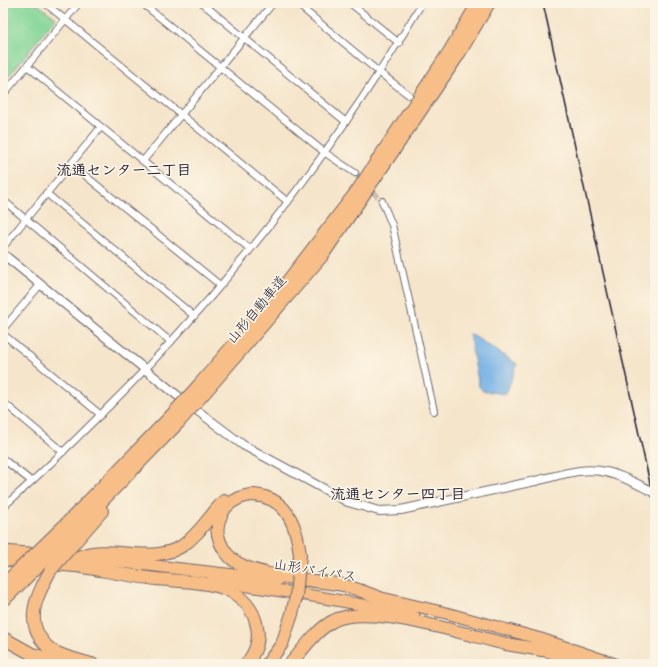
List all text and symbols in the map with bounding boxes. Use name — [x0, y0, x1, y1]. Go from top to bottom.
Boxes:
district label: 流通センター二丁目 — [56, 159, 192, 183]
street label: 山形自動車道 — [222, 271, 292, 349]
district label: 流通センター四丁目 — [330, 483, 466, 507]
street label: 山形バイパス — [272, 554, 358, 588]

